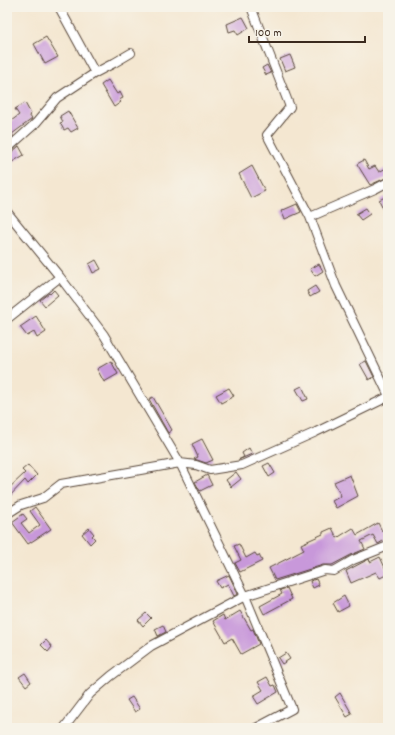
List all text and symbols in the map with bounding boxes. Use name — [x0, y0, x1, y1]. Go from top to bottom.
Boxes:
scale bar — [249, 18, 365, 44]
text: 100 m — [255, 25, 282, 42]

